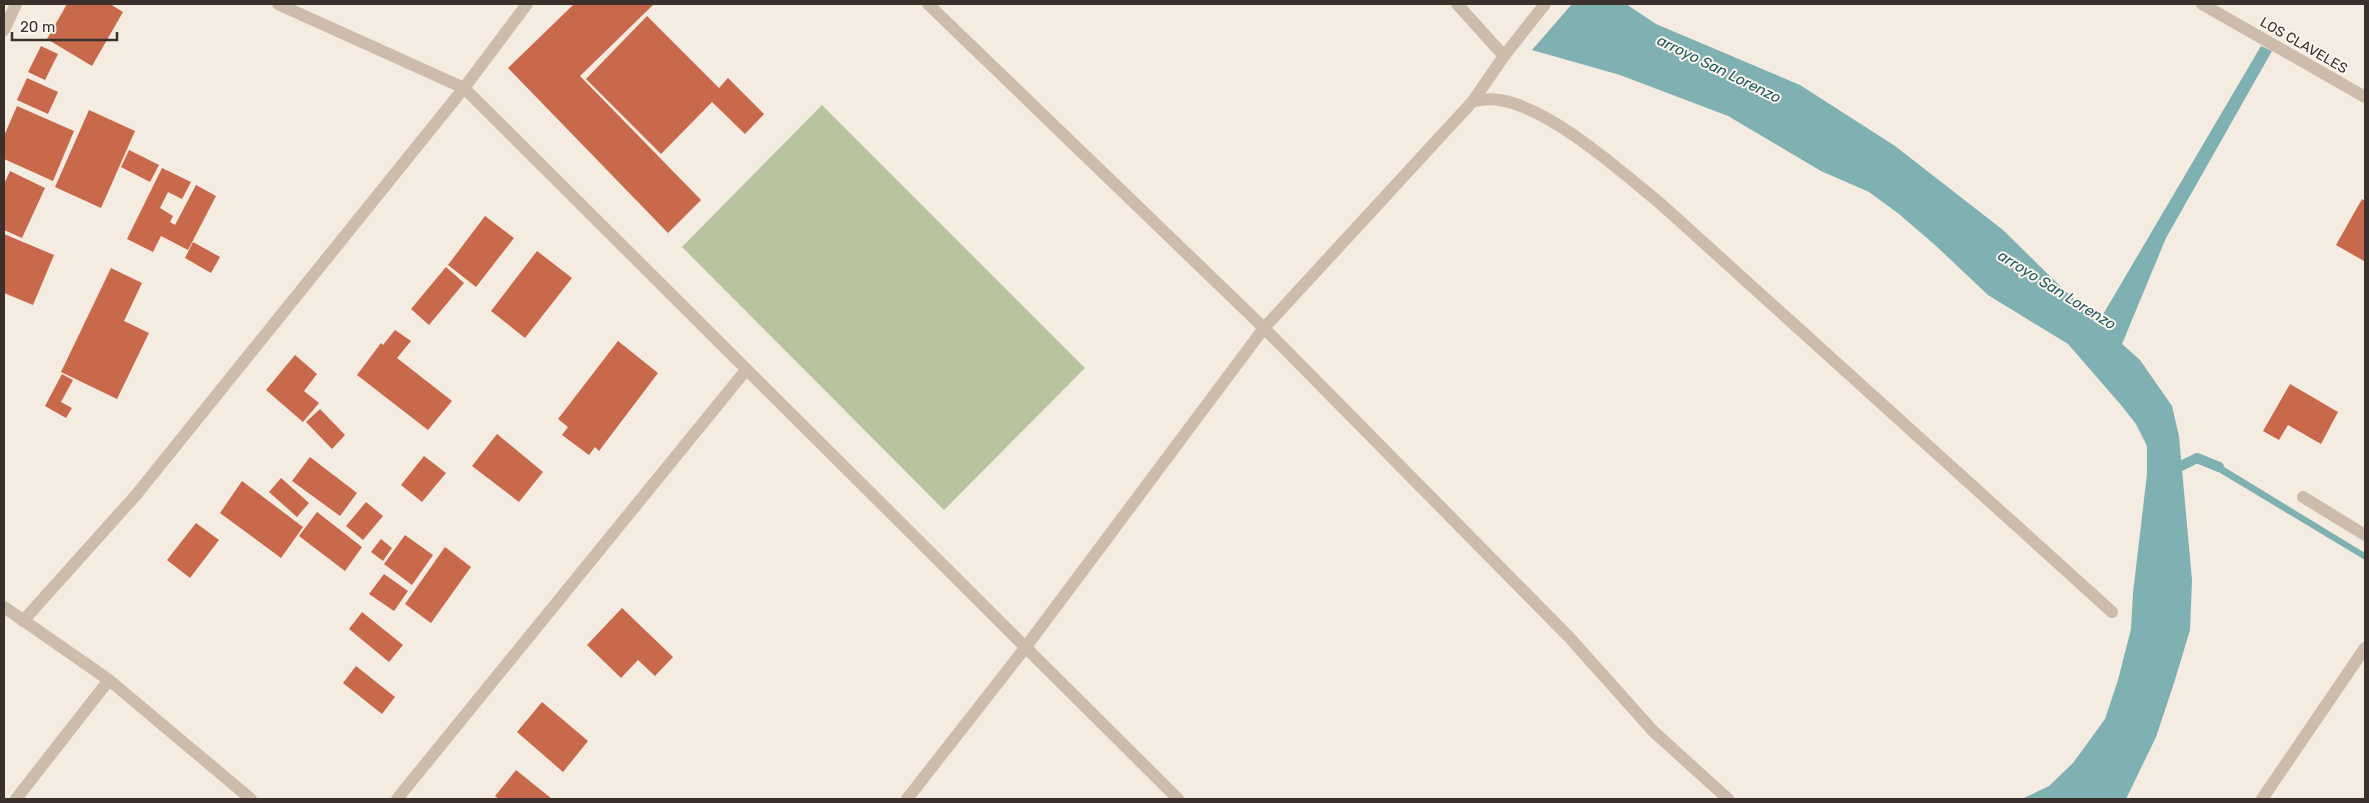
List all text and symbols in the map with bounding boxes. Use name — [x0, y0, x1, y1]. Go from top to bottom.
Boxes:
scale bar — [12, 10, 118, 42]
street label: LOS CLAVELES — [2257, 14, 2351, 77]
text: 20 m — [20, 18, 55, 36]
water label: arroyo San Lorenzo — [1654, 31, 1784, 107]
water label: arroyo San Lorenzo — [1995, 246, 2120, 334]

